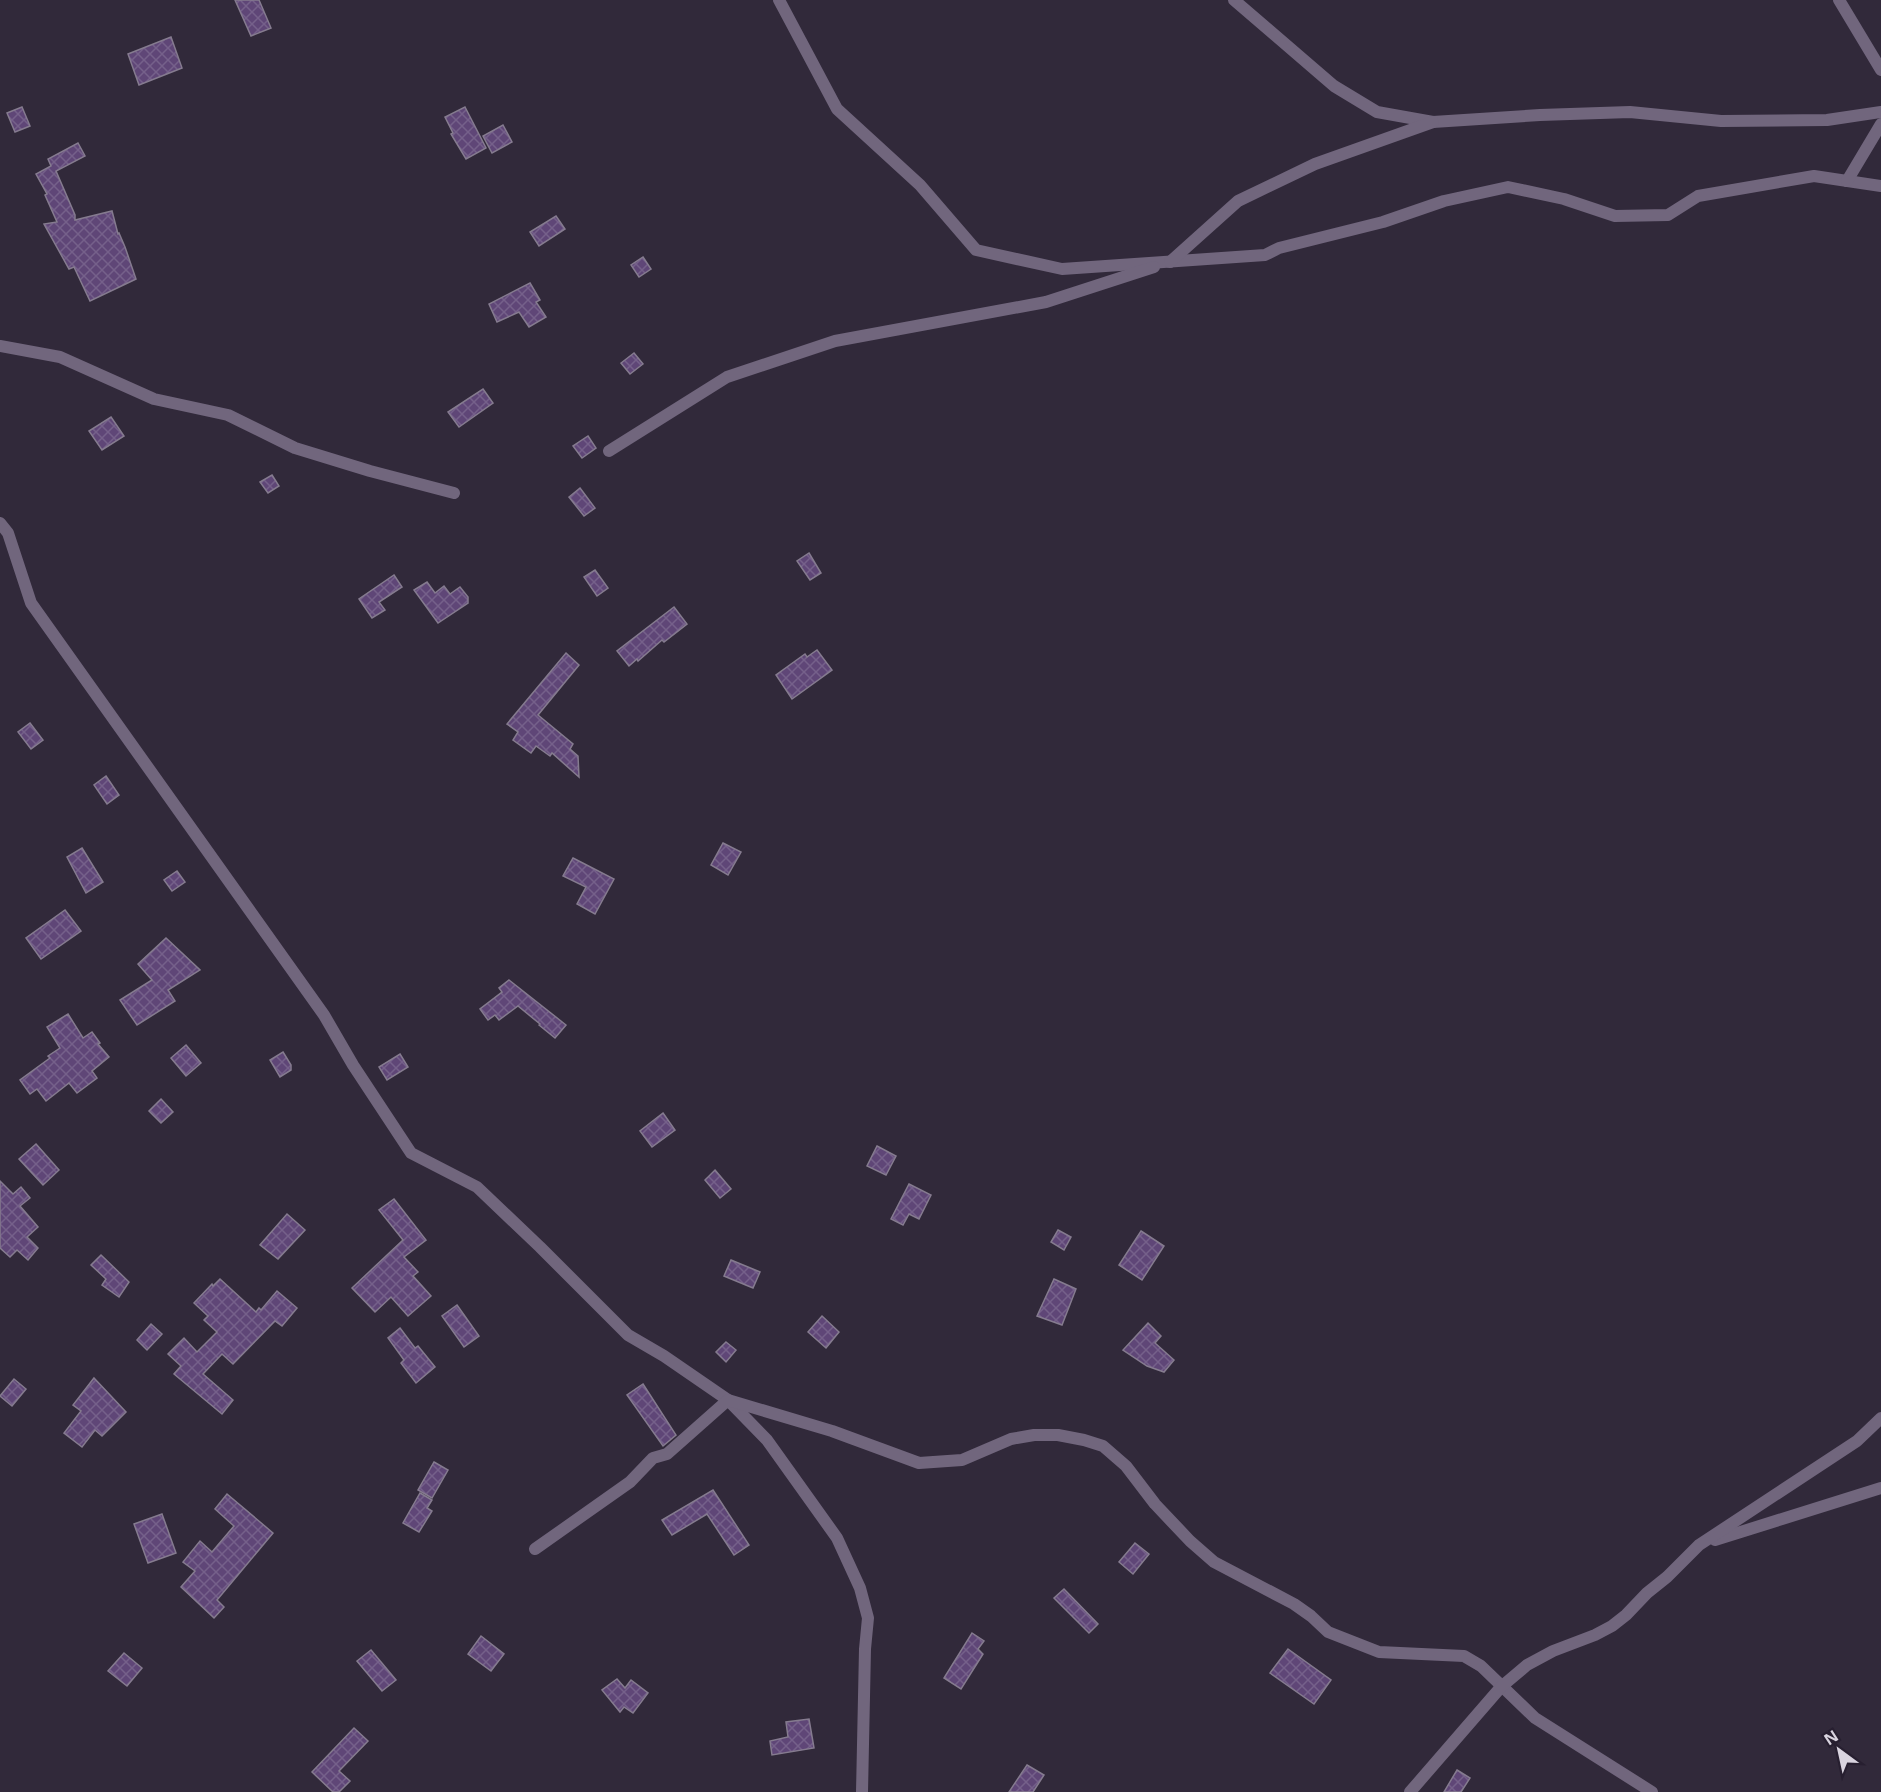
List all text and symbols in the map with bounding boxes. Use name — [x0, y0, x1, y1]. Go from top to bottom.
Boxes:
north arrow — [1809, 1720, 1869, 1780]
text: N — [1819, 1725, 1842, 1750]

